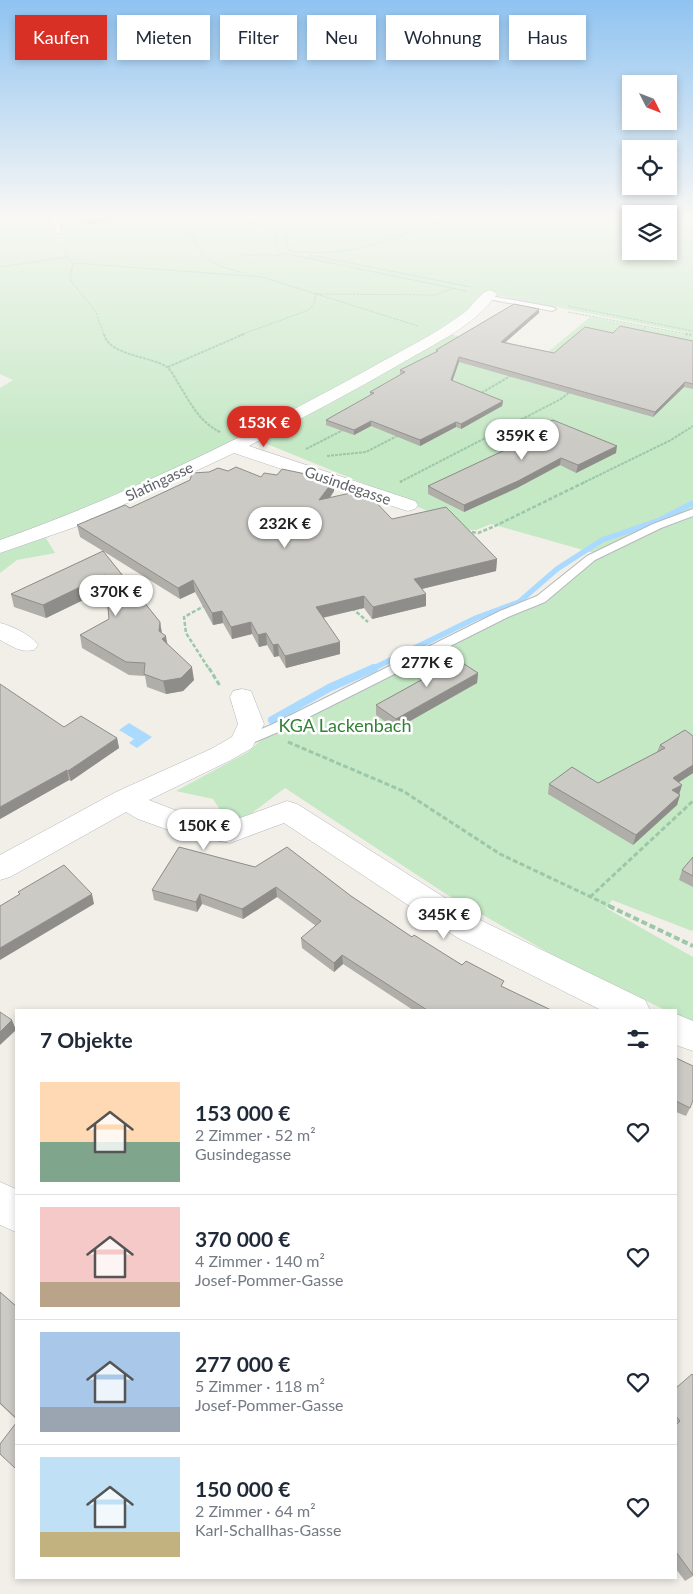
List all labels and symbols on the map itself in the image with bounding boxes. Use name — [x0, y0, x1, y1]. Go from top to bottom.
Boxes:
north arrow — [622, 75, 678, 130]
pin: 153K € — [223, 406, 305, 448]
pin: 359K € — [481, 418, 563, 461]
street label: Slatingasse — [122, 457, 196, 505]
street label: Gusindegasse — [302, 462, 394, 508]
pin: 232K € — [244, 506, 326, 549]
pin: 370K € — [75, 574, 157, 617]
pin: 277K € — [386, 646, 468, 688]
park label: KGA Lackenbach — [278, 714, 412, 736]
pin: 150K € — [163, 808, 245, 851]
pin: 345K € — [403, 898, 485, 940]

